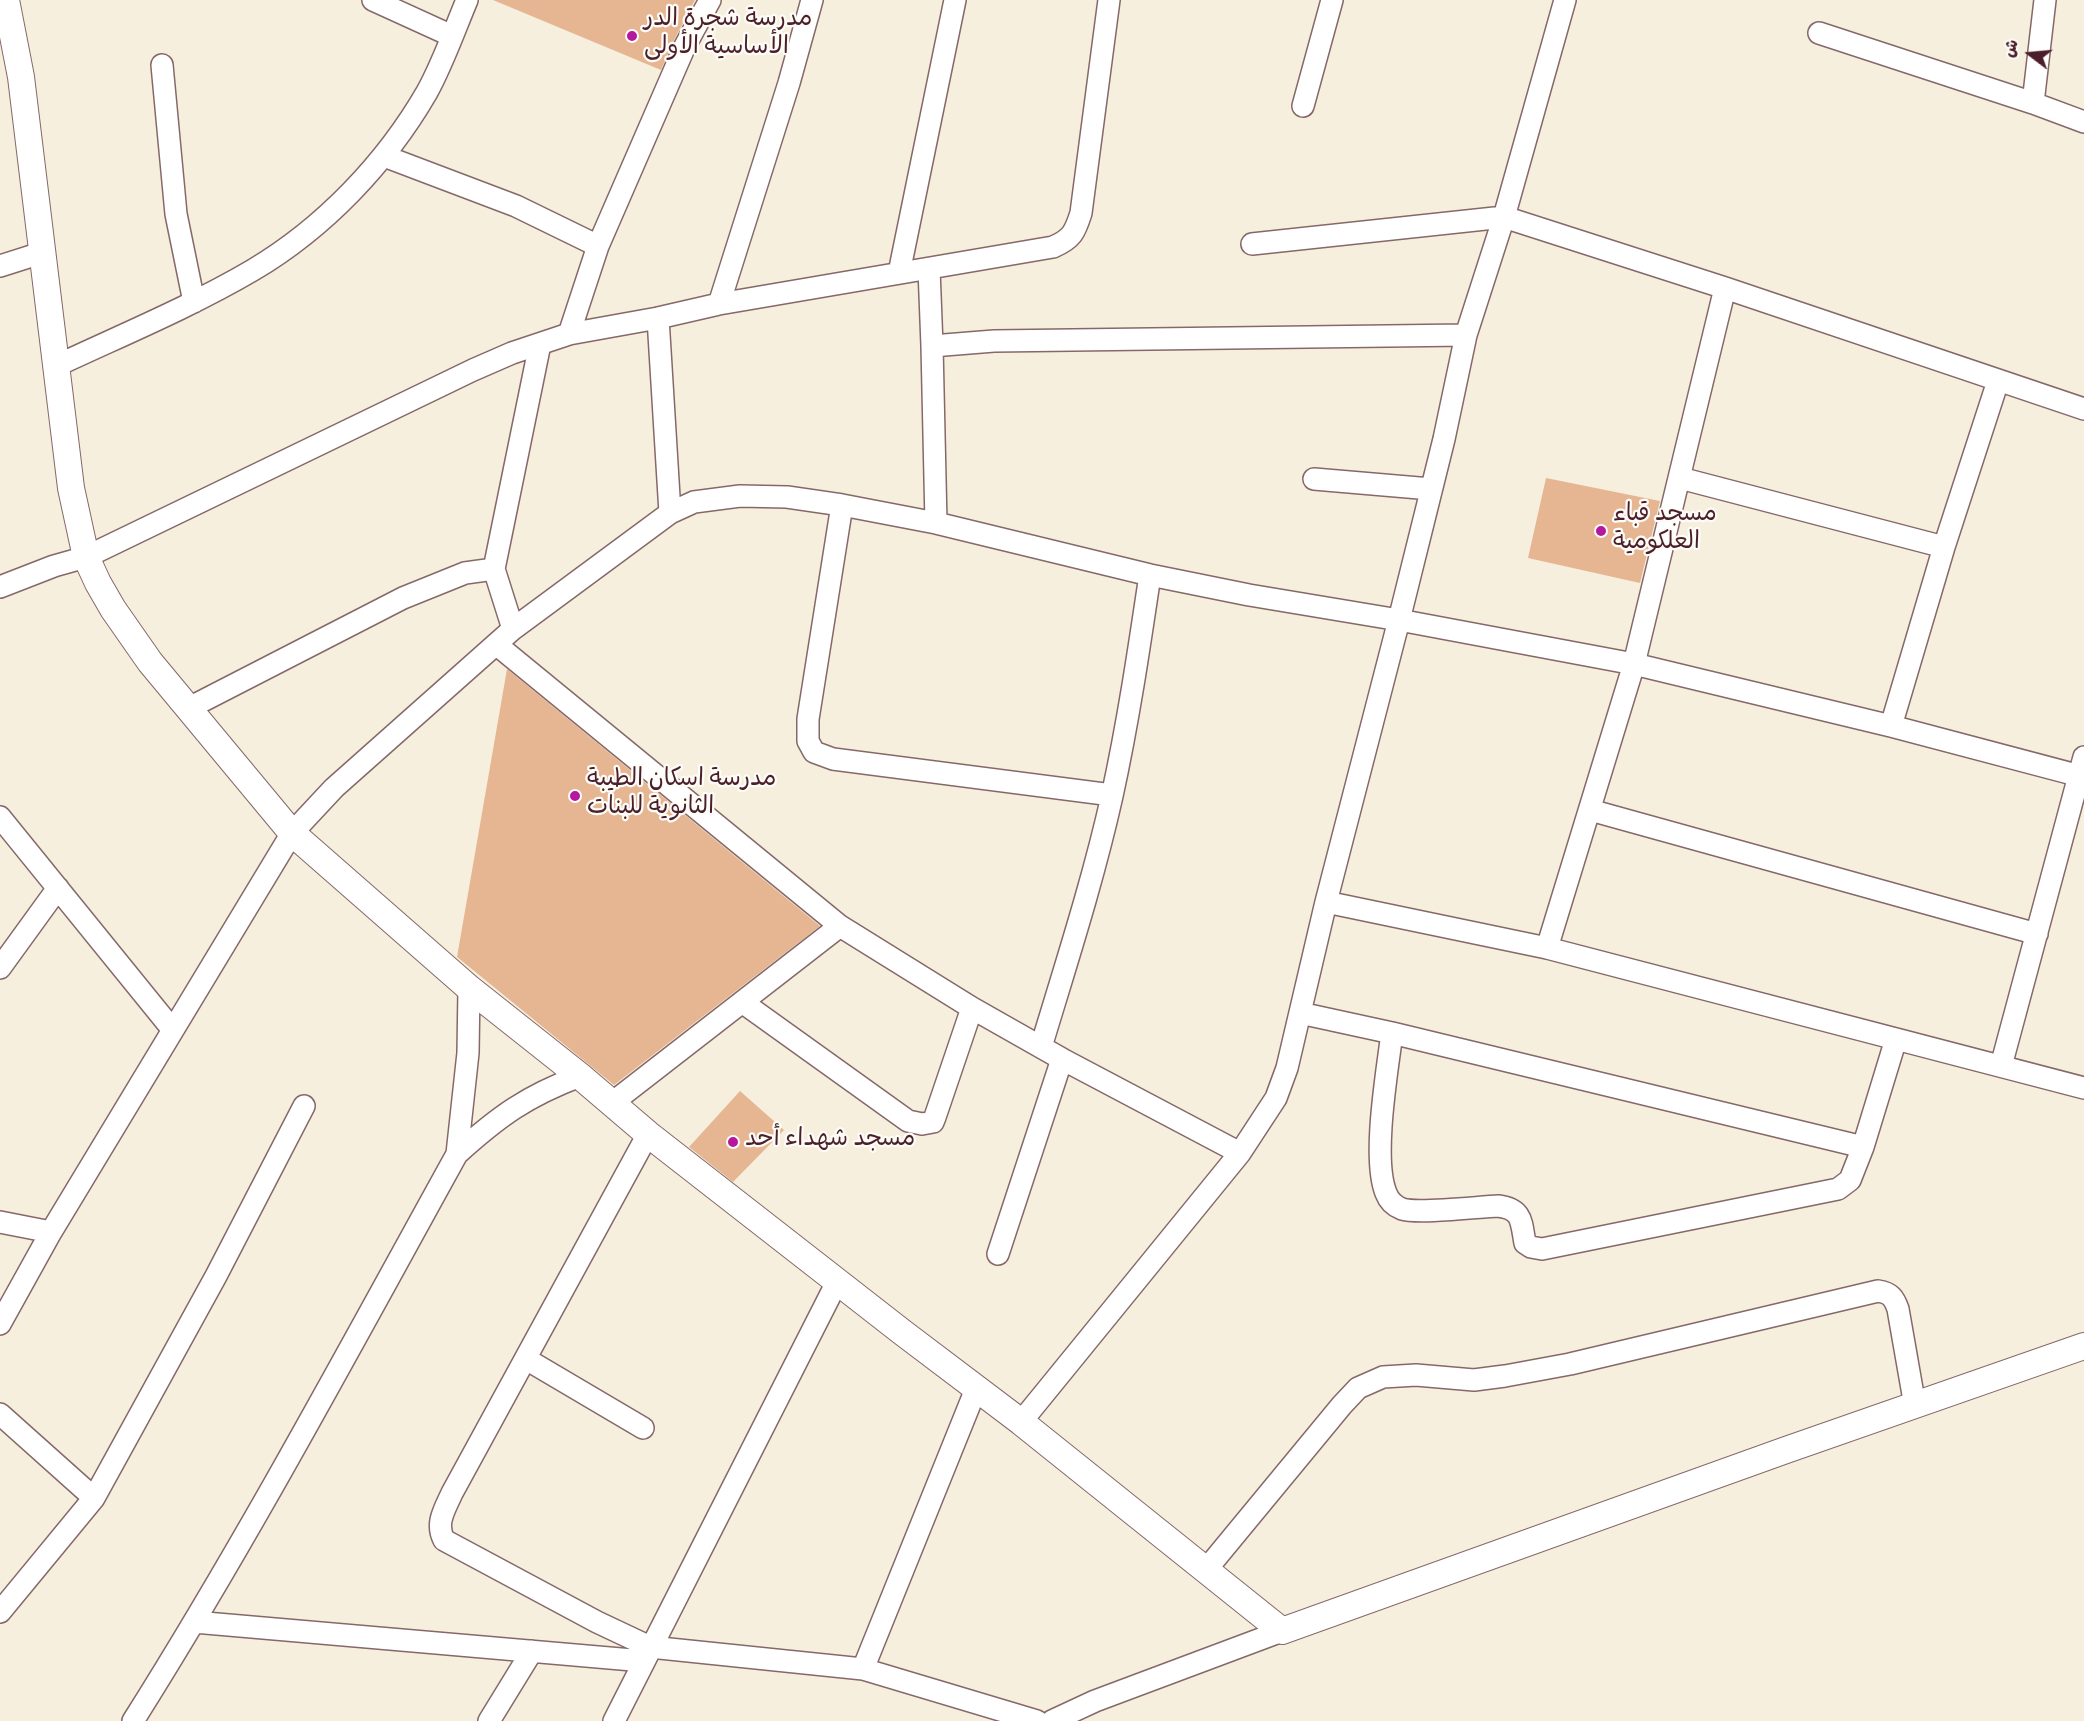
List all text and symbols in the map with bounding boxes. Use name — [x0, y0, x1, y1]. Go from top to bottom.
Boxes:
place label: مدرسة شجرة الدر الأساسية الأولى — [644, 8, 812, 64]
north arrow — [2000, 24, 2060, 84]
marker: مدرسة شجرة الدر الأساسية الأولى — [625, 29, 639, 43]
text: ش — [1999, 37, 2026, 61]
place label: مسجد قباء العلكومية — [1613, 503, 1717, 559]
marker: مسجد قباء العلكومية — [1594, 524, 1608, 538]
place label: مدرسة اسكان الطيبة الثانوية للبنات — [587, 768, 776, 824]
marker: مدرسة اسكان الطيبة الثانوية للبنات — [568, 789, 582, 803]
place label: مسجد شهداء أحد — [745, 1128, 915, 1156]
marker: مسجد شهداء أحد — [726, 1135, 740, 1149]

